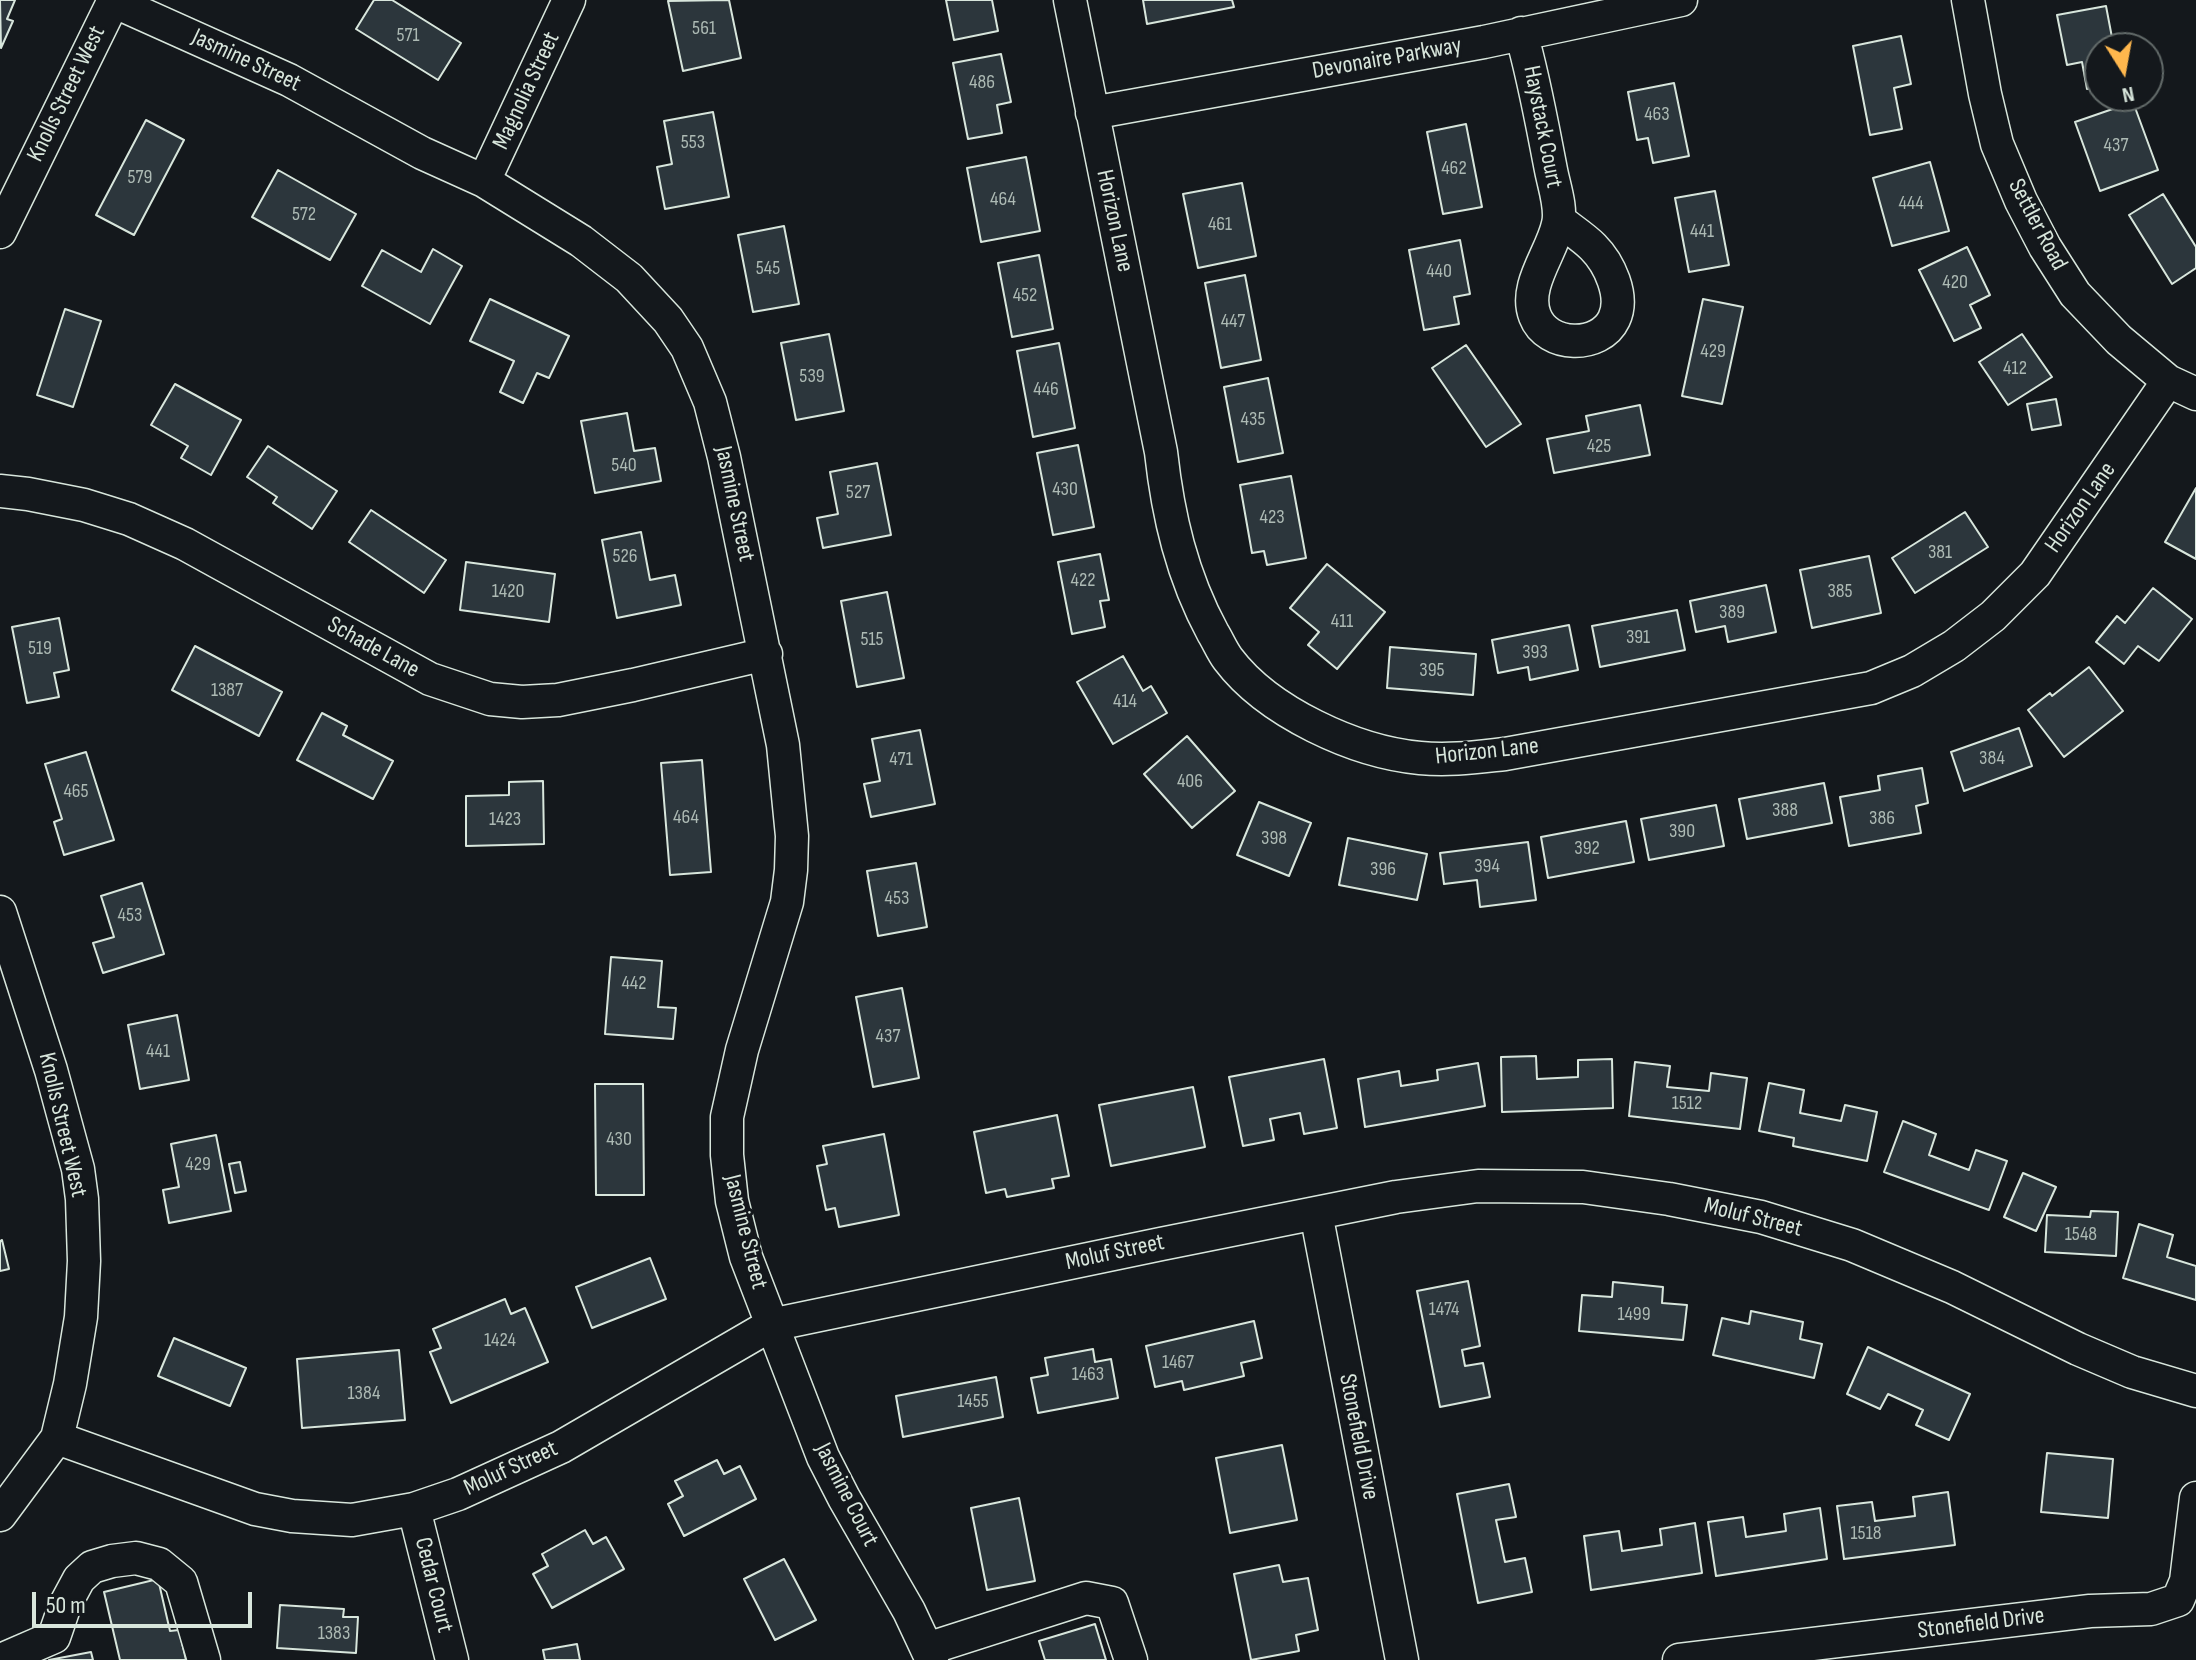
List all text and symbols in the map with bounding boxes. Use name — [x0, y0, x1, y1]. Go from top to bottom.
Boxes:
house number: 561 — [692, 17, 716, 41]
street label: Knolls Street West — [22, 21, 112, 167]
street label: Jasmine Street — [187, 23, 305, 99]
house number: 571 — [396, 24, 420, 48]
street label: Magnolia Street — [487, 28, 567, 154]
street label: Devonaire Parkway — [1310, 32, 1464, 86]
north arrow — [2084, 32, 2164, 112]
street label: Haystack Court — [1516, 63, 1568, 191]
house number: 486 — [969, 71, 995, 95]
text: N — [2120, 80, 2137, 108]
house number: 463 — [1644, 103, 1670, 127]
house number: 553 — [681, 131, 705, 155]
house number: 437 — [2104, 134, 2128, 158]
house number: 462 — [1441, 157, 1467, 181]
house number: 579 — [128, 166, 152, 190]
street label: Horizon Lane — [1089, 167, 1139, 275]
street label: Settler Road — [2001, 174, 2073, 276]
house number: 464 — [990, 188, 1016, 212]
house number: 444 — [1898, 192, 1924, 216]
house number: 572 — [292, 203, 316, 227]
house number: 461 — [1208, 213, 1232, 237]
house number: 441 — [1690, 220, 1714, 244]
house number: 545 — [756, 257, 780, 281]
house number: 440 — [1426, 260, 1452, 284]
house number: 420 — [1942, 271, 1968, 295]
house number: 452 — [1013, 284, 1037, 308]
house number: 447 — [1221, 310, 1245, 334]
house number: 429 — [1700, 340, 1726, 364]
house number: 412 — [2003, 357, 2027, 381]
house number: 539 — [799, 365, 825, 389]
house number: 446 — [1033, 378, 1059, 402]
house number: 435 — [1241, 408, 1265, 432]
house number: 425 — [1587, 435, 1611, 459]
street label: Jasmine Street — [708, 444, 760, 564]
house number: 540 — [611, 454, 637, 478]
street label: Horizon Lane — [2039, 457, 2123, 559]
house number: 430 — [1052, 478, 1078, 502]
house number: 527 — [846, 481, 870, 505]
house number: 423 — [1259, 506, 1285, 530]
house number: 381 — [1928, 541, 1952, 565]
house number: 526 — [612, 545, 638, 569]
house number: 422 — [1071, 569, 1095, 593]
house number: 1420 — [492, 580, 524, 604]
house number: 385 — [1827, 580, 1853, 604]
house number: 389 — [1719, 601, 1745, 625]
house number: 411 — [1331, 610, 1353, 634]
street label: Schade Lane — [322, 611, 424, 685]
house number: 391 — [1626, 626, 1650, 650]
house number: 515 — [860, 628, 884, 652]
house number: 519 — [28, 637, 52, 661]
house number: 393 — [1522, 641, 1548, 665]
house number: 395 — [1419, 659, 1445, 683]
house number: 1387 — [211, 679, 243, 703]
house number: 414 — [1113, 690, 1137, 714]
street label: Horizon Lane — [1434, 732, 1540, 772]
house number: 384 — [1979, 747, 2005, 771]
house number: 471 — [889, 748, 913, 772]
house number: 406 — [1177, 770, 1203, 794]
house number: 465 — [63, 780, 89, 804]
house number: 388 — [1772, 799, 1798, 823]
house number: 464 — [673, 806, 699, 830]
house number: 386 — [1869, 807, 1895, 831]
house number: 1423 — [489, 808, 521, 832]
house number: 390 — [1669, 820, 1695, 844]
house number: 398 — [1261, 827, 1287, 851]
house number: 392 — [1574, 837, 1600, 861]
house number: 394 — [1474, 855, 1500, 879]
house number: 396 — [1370, 858, 1396, 882]
house number: 453 — [885, 887, 909, 911]
house number: 453 — [118, 904, 142, 928]
house number: 442 — [621, 972, 647, 996]
house number: 437 — [876, 1025, 900, 1049]
house number: 441 — [146, 1040, 170, 1064]
street label: Knolls Street West — [31, 1050, 93, 1200]
house number: 1512 — [1672, 1092, 1702, 1116]
house number: 430 — [606, 1128, 632, 1152]
house number: 429 — [185, 1153, 211, 1177]
street label: Jasmine Street — [717, 1172, 773, 1292]
street label: Moluf Street — [1701, 1192, 1805, 1244]
house number: 1548 — [2065, 1223, 2097, 1247]
street label: Moluf Street — [1063, 1229, 1167, 1277]
house number: 1474 — [1429, 1298, 1459, 1322]
house number: 1499 — [1617, 1303, 1651, 1327]
house number: 1424 — [484, 1329, 516, 1353]
house number: 1467 — [1162, 1351, 1194, 1375]
house number: 1463 — [1072, 1363, 1104, 1387]
street label: Stonefield Drive — [1332, 1372, 1384, 1502]
house number: 1384 — [348, 1382, 380, 1406]
house number: 1455 — [957, 1390, 989, 1414]
street label: Moluf Street — [460, 1435, 562, 1503]
street label: Jasmine Court — [808, 1438, 884, 1552]
house number: 1518 — [1851, 1522, 1881, 1546]
street label: Cedar Court — [407, 1534, 459, 1636]
scale bar — [36, 1576, 256, 1626]
text: 50 m — [46, 1591, 86, 1620]
street label: Stonefield Drive — [1916, 1602, 2046, 1646]
house number: 1383 — [318, 1622, 350, 1646]

